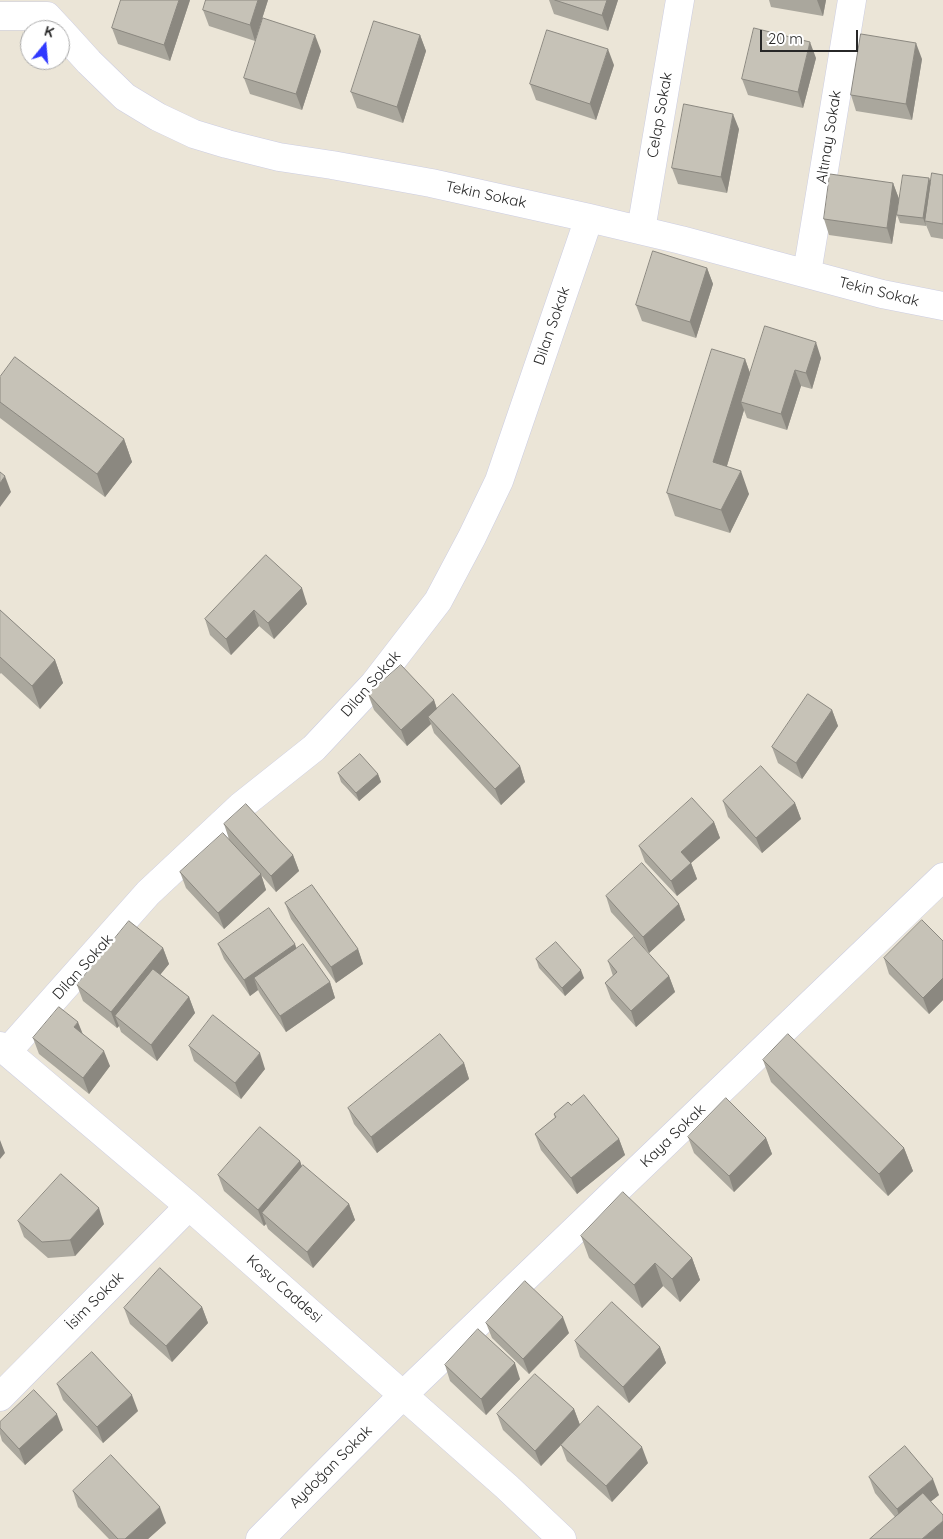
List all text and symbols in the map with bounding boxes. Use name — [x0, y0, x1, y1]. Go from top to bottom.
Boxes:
north arrow — [20, 20, 70, 70]
scale bar — [763, 20, 860, 52]
text: K — [42, 22, 56, 42]
text: 20 m — [768, 29, 803, 48]
street label: Celap Sokak — [644, 71, 676, 159]
street label: Altınay Sokak — [813, 89, 845, 185]
street label: Tekin Sokak — [444, 178, 528, 212]
street label: Tekin Sokak — [837, 273, 921, 311]
street label: Dilan Sokak — [530, 284, 574, 368]
street label: Dilan Sokak — [337, 647, 405, 721]
street label: Dilan Sokak — [49, 931, 117, 1003]
street label: Kaya Sokak — [637, 1101, 709, 1171]
street label: Koşu Caddesi — [243, 1251, 325, 1327]
street label: İsim Sokak — [62, 1268, 128, 1334]
street label: Aydoğan Sokak — [286, 1422, 376, 1512]

